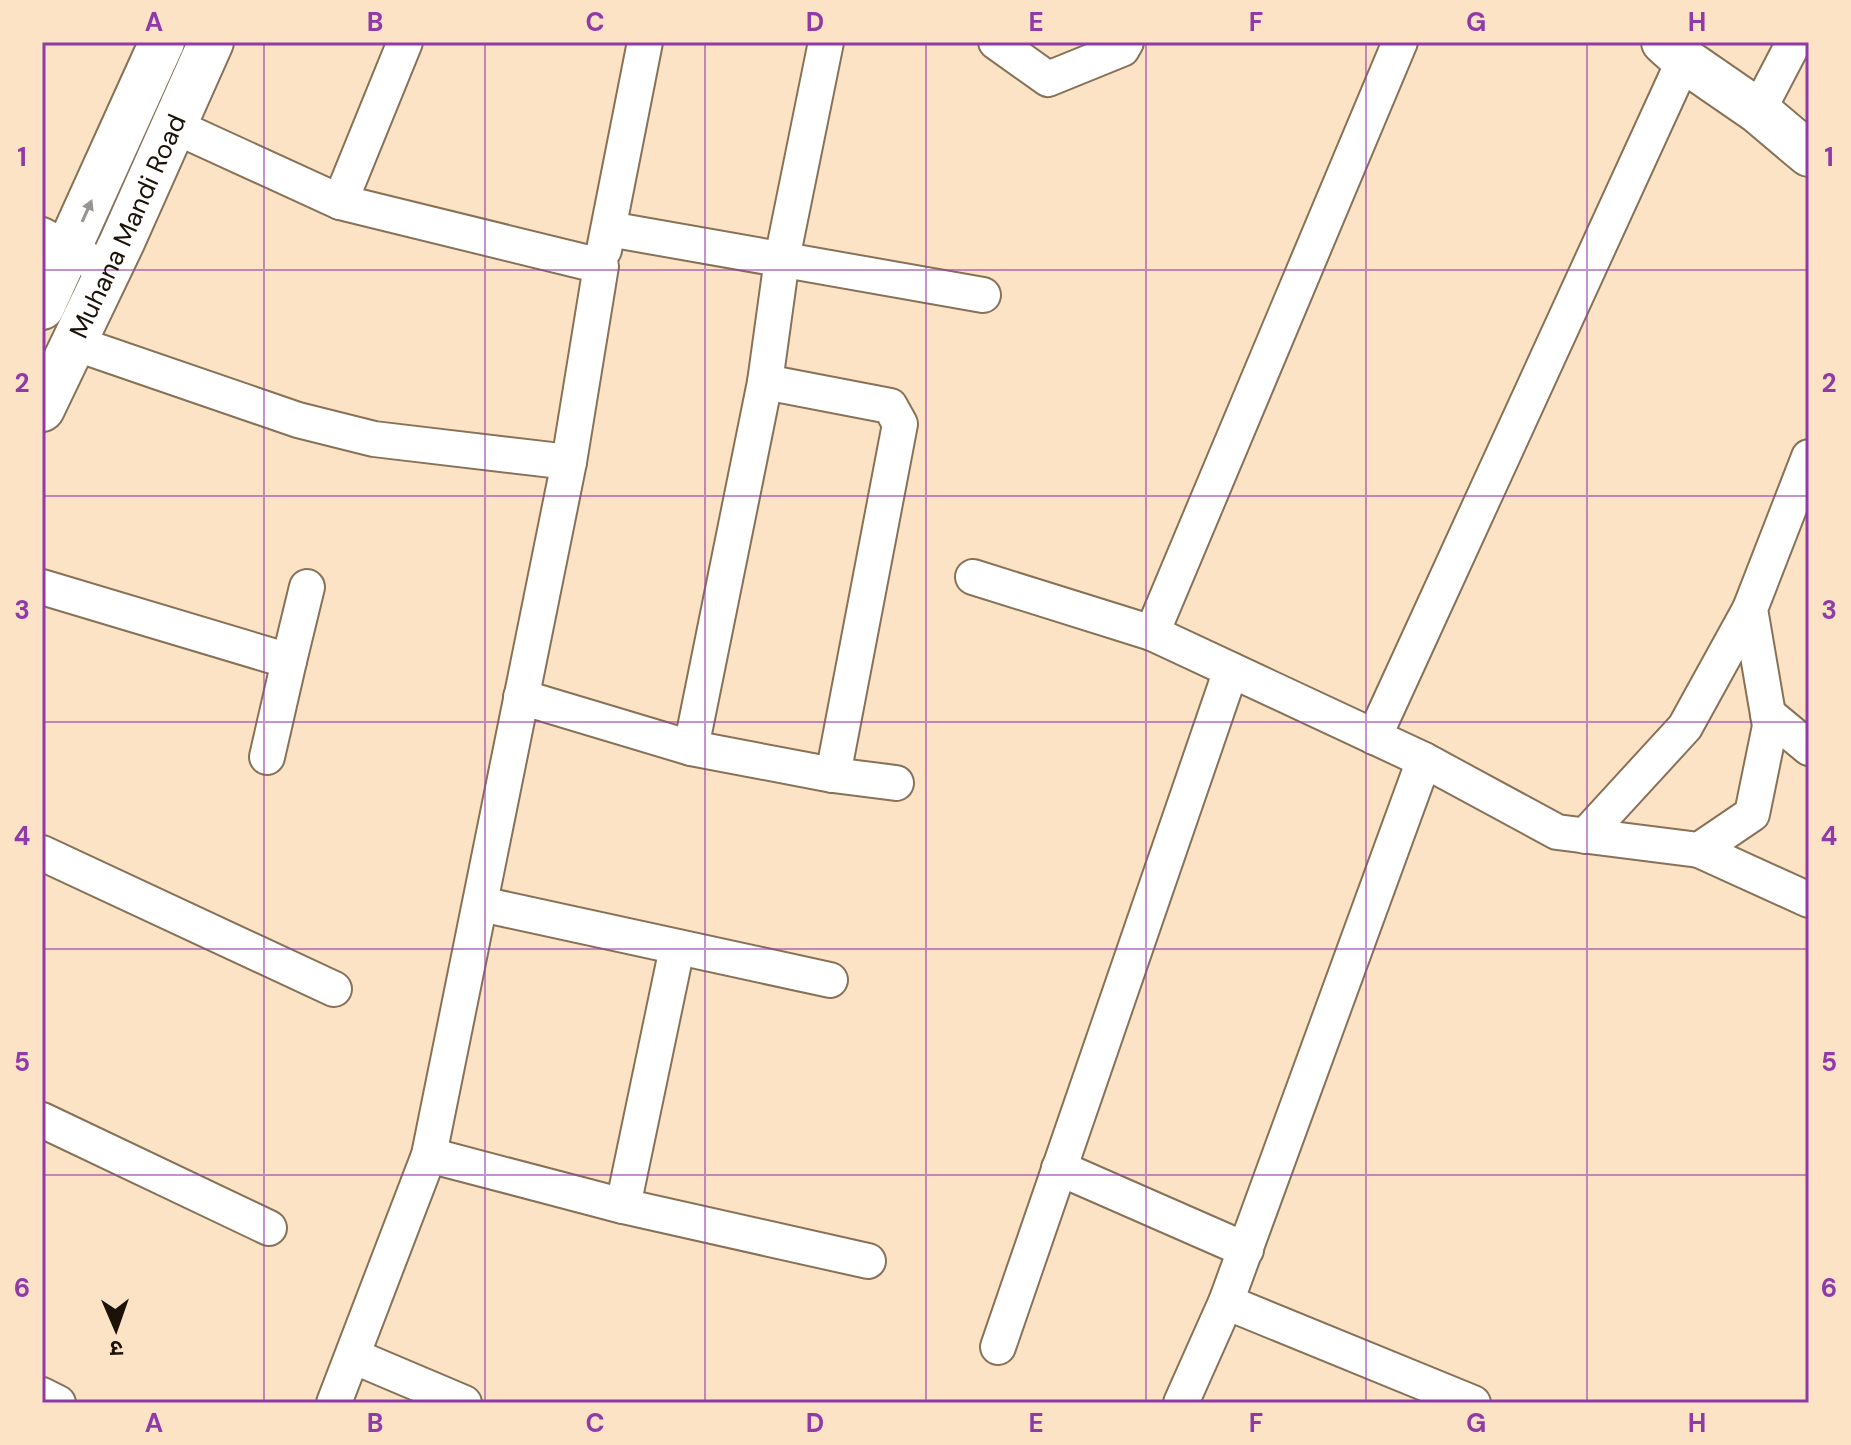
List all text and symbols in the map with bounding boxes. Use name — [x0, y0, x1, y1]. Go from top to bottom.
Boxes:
text: A — [145, 5, 163, 39]
text: B — [367, 5, 383, 39]
text: C — [585, 5, 605, 39]
text: D — [806, 5, 824, 39]
text: E — [1028, 5, 1044, 39]
text: F — [1249, 5, 1263, 39]
text: G — [1466, 5, 1486, 39]
text: H — [1688, 5, 1706, 39]
street label: Muhana Mandi Road — [61, 109, 194, 344]
text: 1 — [17, 140, 27, 174]
text: 1 — [1824, 140, 1834, 174]
one-way arrow — [80, 199, 93, 223]
text: 2 — [14, 366, 30, 400]
text: 2 — [1821, 366, 1837, 400]
text: 3 — [14, 593, 30, 627]
text: 3 — [1821, 593, 1837, 627]
text: 4 — [14, 819, 30, 853]
text: 4 — [1821, 819, 1837, 853]
text: 5 — [14, 1045, 30, 1079]
text: 5 — [1821, 1045, 1837, 1079]
text: 6 — [14, 1271, 30, 1305]
text: 6 — [1821, 1271, 1837, 1305]
north arrow — [76, 1289, 156, 1369]
text: उ — [109, 1334, 124, 1363]
text: A — [145, 1406, 163, 1440]
text: B — [367, 1406, 383, 1440]
text: C — [585, 1406, 605, 1440]
text: D — [806, 1406, 824, 1440]
text: E — [1028, 1406, 1044, 1440]
text: F — [1249, 1406, 1263, 1440]
text: G — [1466, 1406, 1486, 1440]
text: H — [1688, 1406, 1706, 1440]

